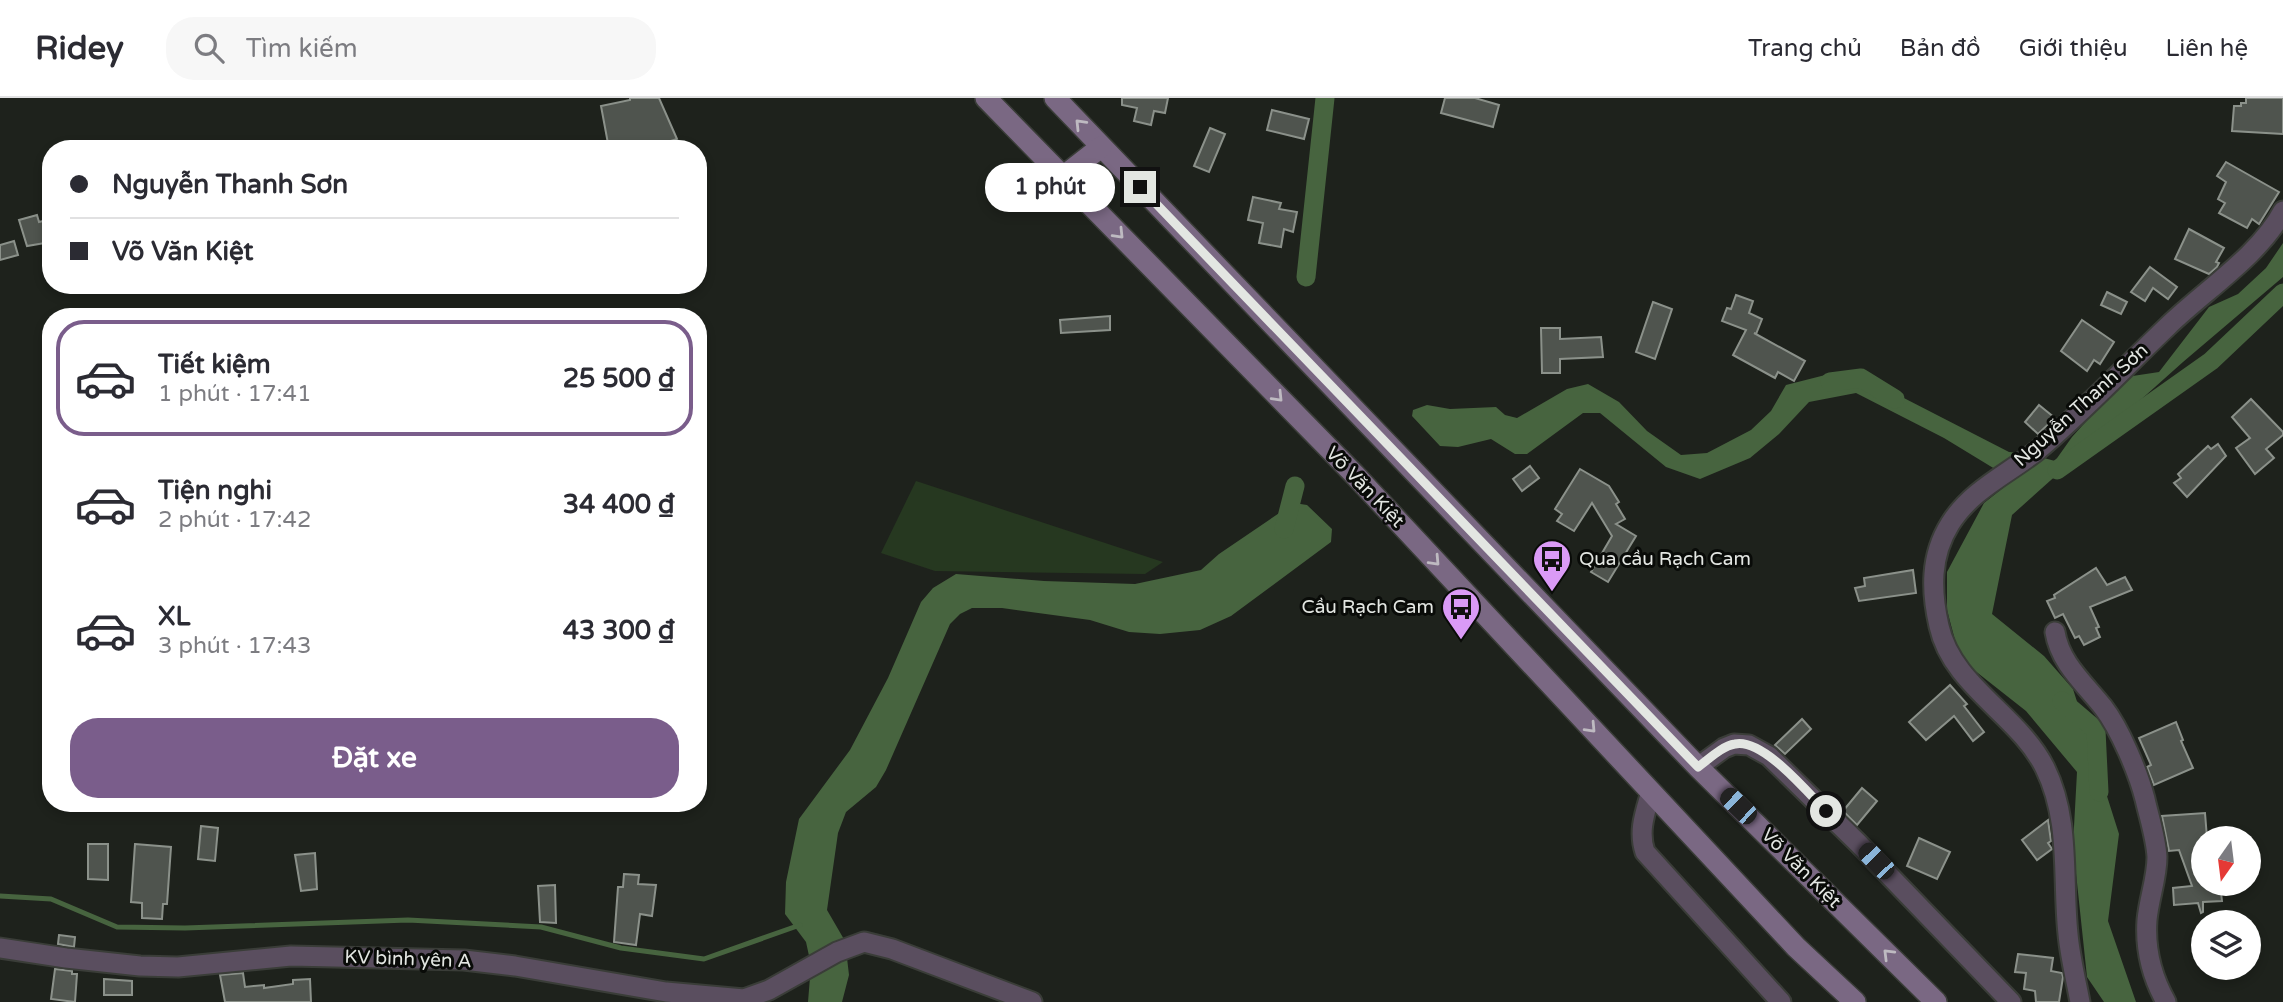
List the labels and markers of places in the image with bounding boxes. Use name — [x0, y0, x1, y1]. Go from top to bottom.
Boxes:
bus stop icon: Qua cầu Rạch Cam — [1531, 538, 1573, 593]
place label: Qua cầu Rạch Cam — [1579, 548, 1751, 570]
bus stop icon: Cầu Rạch Cam — [1440, 586, 1482, 641]
place label: Cầu Rạch Cam — [1302, 596, 1434, 618]

